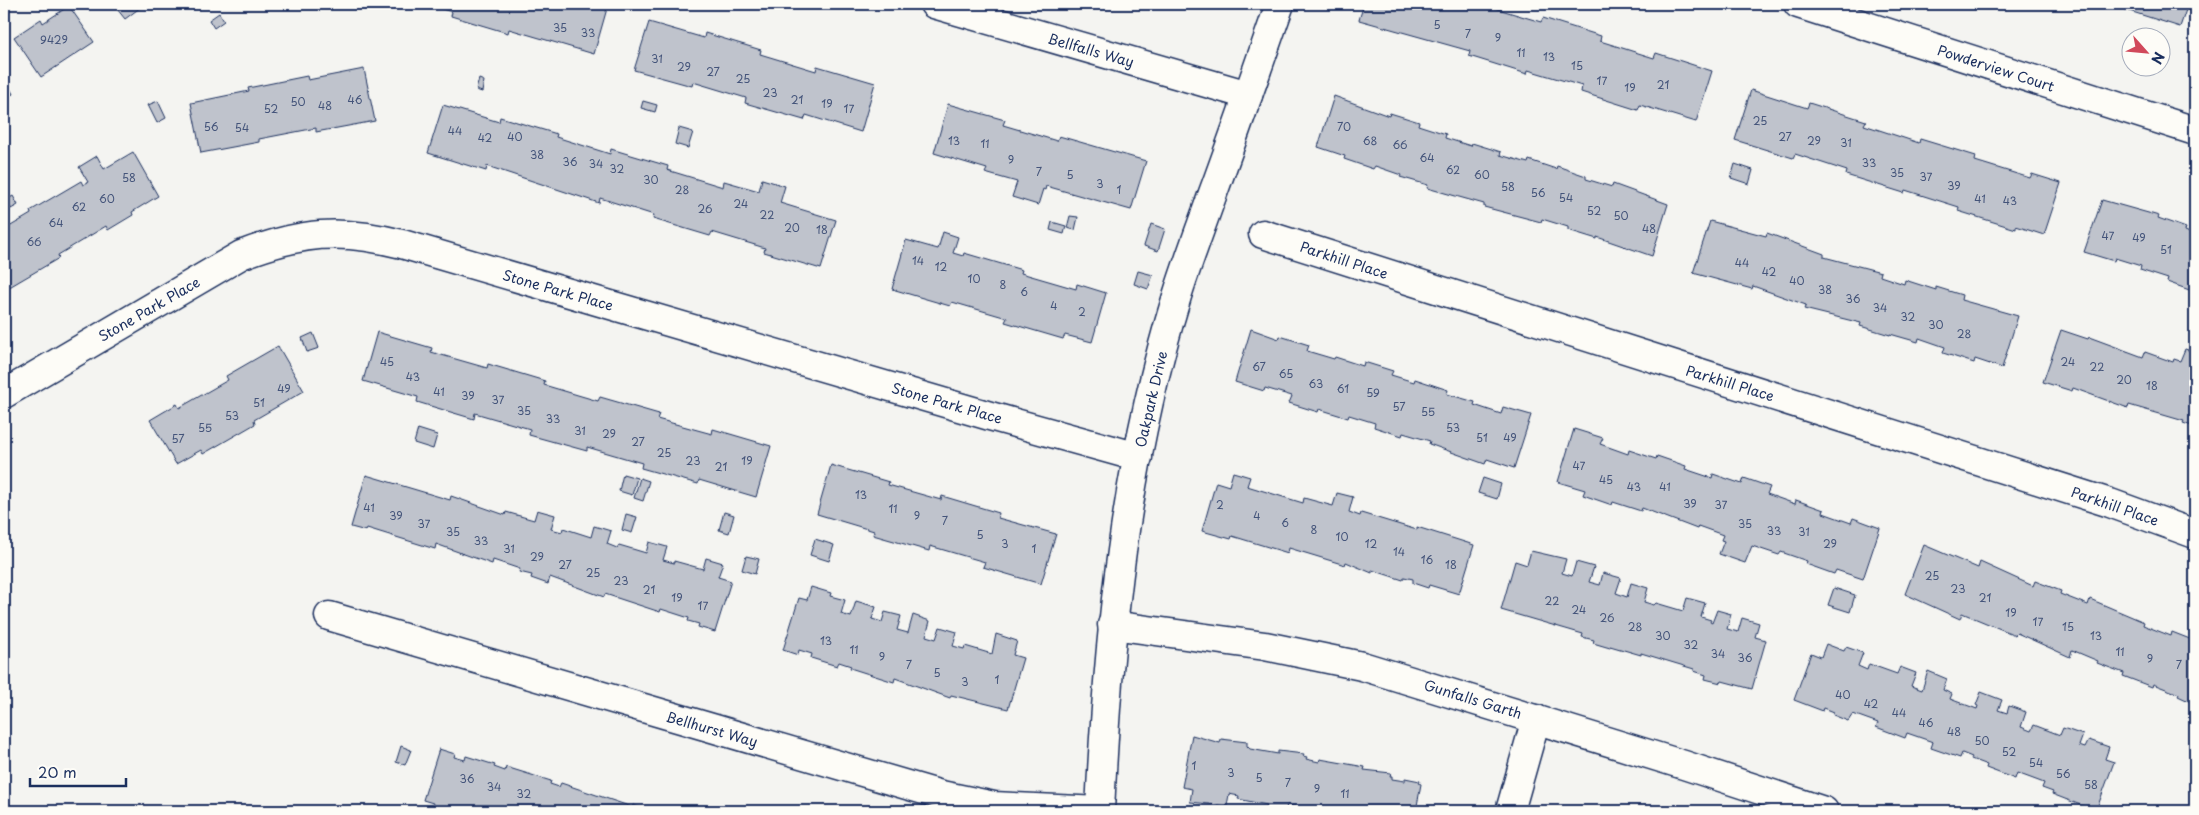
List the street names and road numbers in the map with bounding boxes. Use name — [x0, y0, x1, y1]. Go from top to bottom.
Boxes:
street label: Bellfalls Way — [1045, 28, 1137, 72]
street label: Powderview Court — [1935, 39, 2057, 97]
street label: Parkhill Place — [1297, 236, 1391, 284]
street label: Stone Park Place — [500, 264, 616, 316]
street label: Stone Park Place — [94, 271, 204, 347]
street label: Oakpark Drive — [1130, 348, 1172, 449]
street label: Parkhill Place — [1683, 360, 1777, 406]
street label: Stone Park Place — [889, 377, 1005, 429]
street label: Parkhill Place — [2068, 481, 2162, 531]
street label: Gunfalls Garth — [1421, 674, 1525, 724]
street label: Bellhurst Way — [664, 706, 760, 752]

